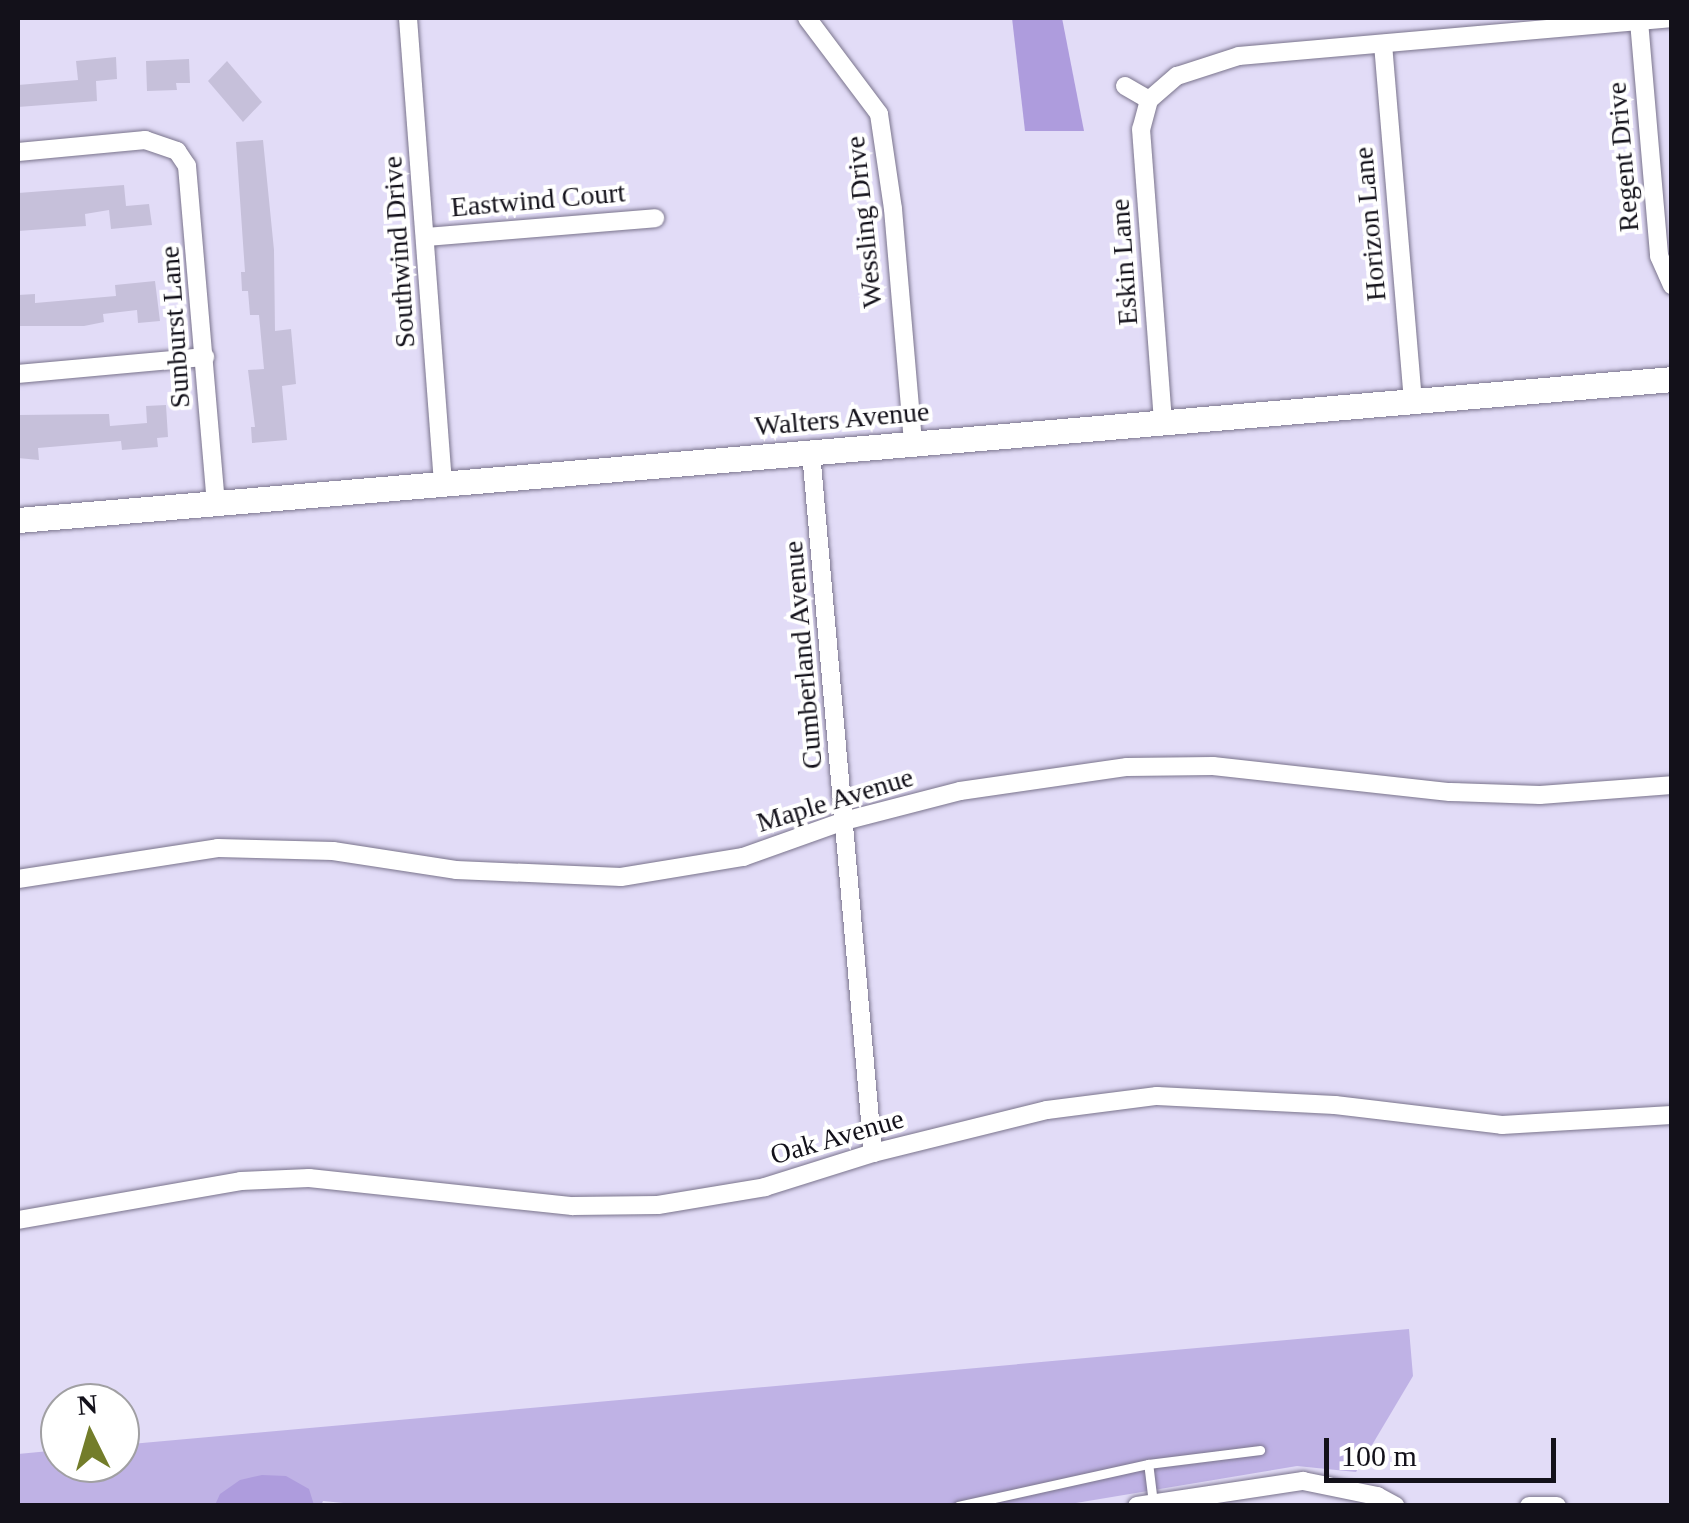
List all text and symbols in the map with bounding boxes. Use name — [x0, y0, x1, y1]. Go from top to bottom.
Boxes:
street label: Regent Drive — [1600, 81, 1646, 233]
street label: Wessling Drive — [838, 134, 890, 310]
street label: Horizon Lane — [1347, 145, 1393, 303]
street label: Southwind Drive — [376, 155, 422, 349]
street label: Eastwind Court — [449, 176, 627, 224]
street label: Eskin Lane — [1103, 198, 1145, 326]
street label: Sunburst Lane — [153, 245, 197, 409]
street label: Walters Avenue — [752, 395, 932, 443]
street label: Cumberland Avenue — [776, 539, 830, 771]
street label: Maple Avenue — [752, 760, 918, 840]
street label: Oak Avenue — [766, 1102, 908, 1172]
north arrow — [40, 1383, 140, 1483]
text: N — [76, 1388, 99, 1421]
scale bar — [1329, 1418, 1562, 1480]
text: 100 m — [1341, 1439, 1417, 1472]

